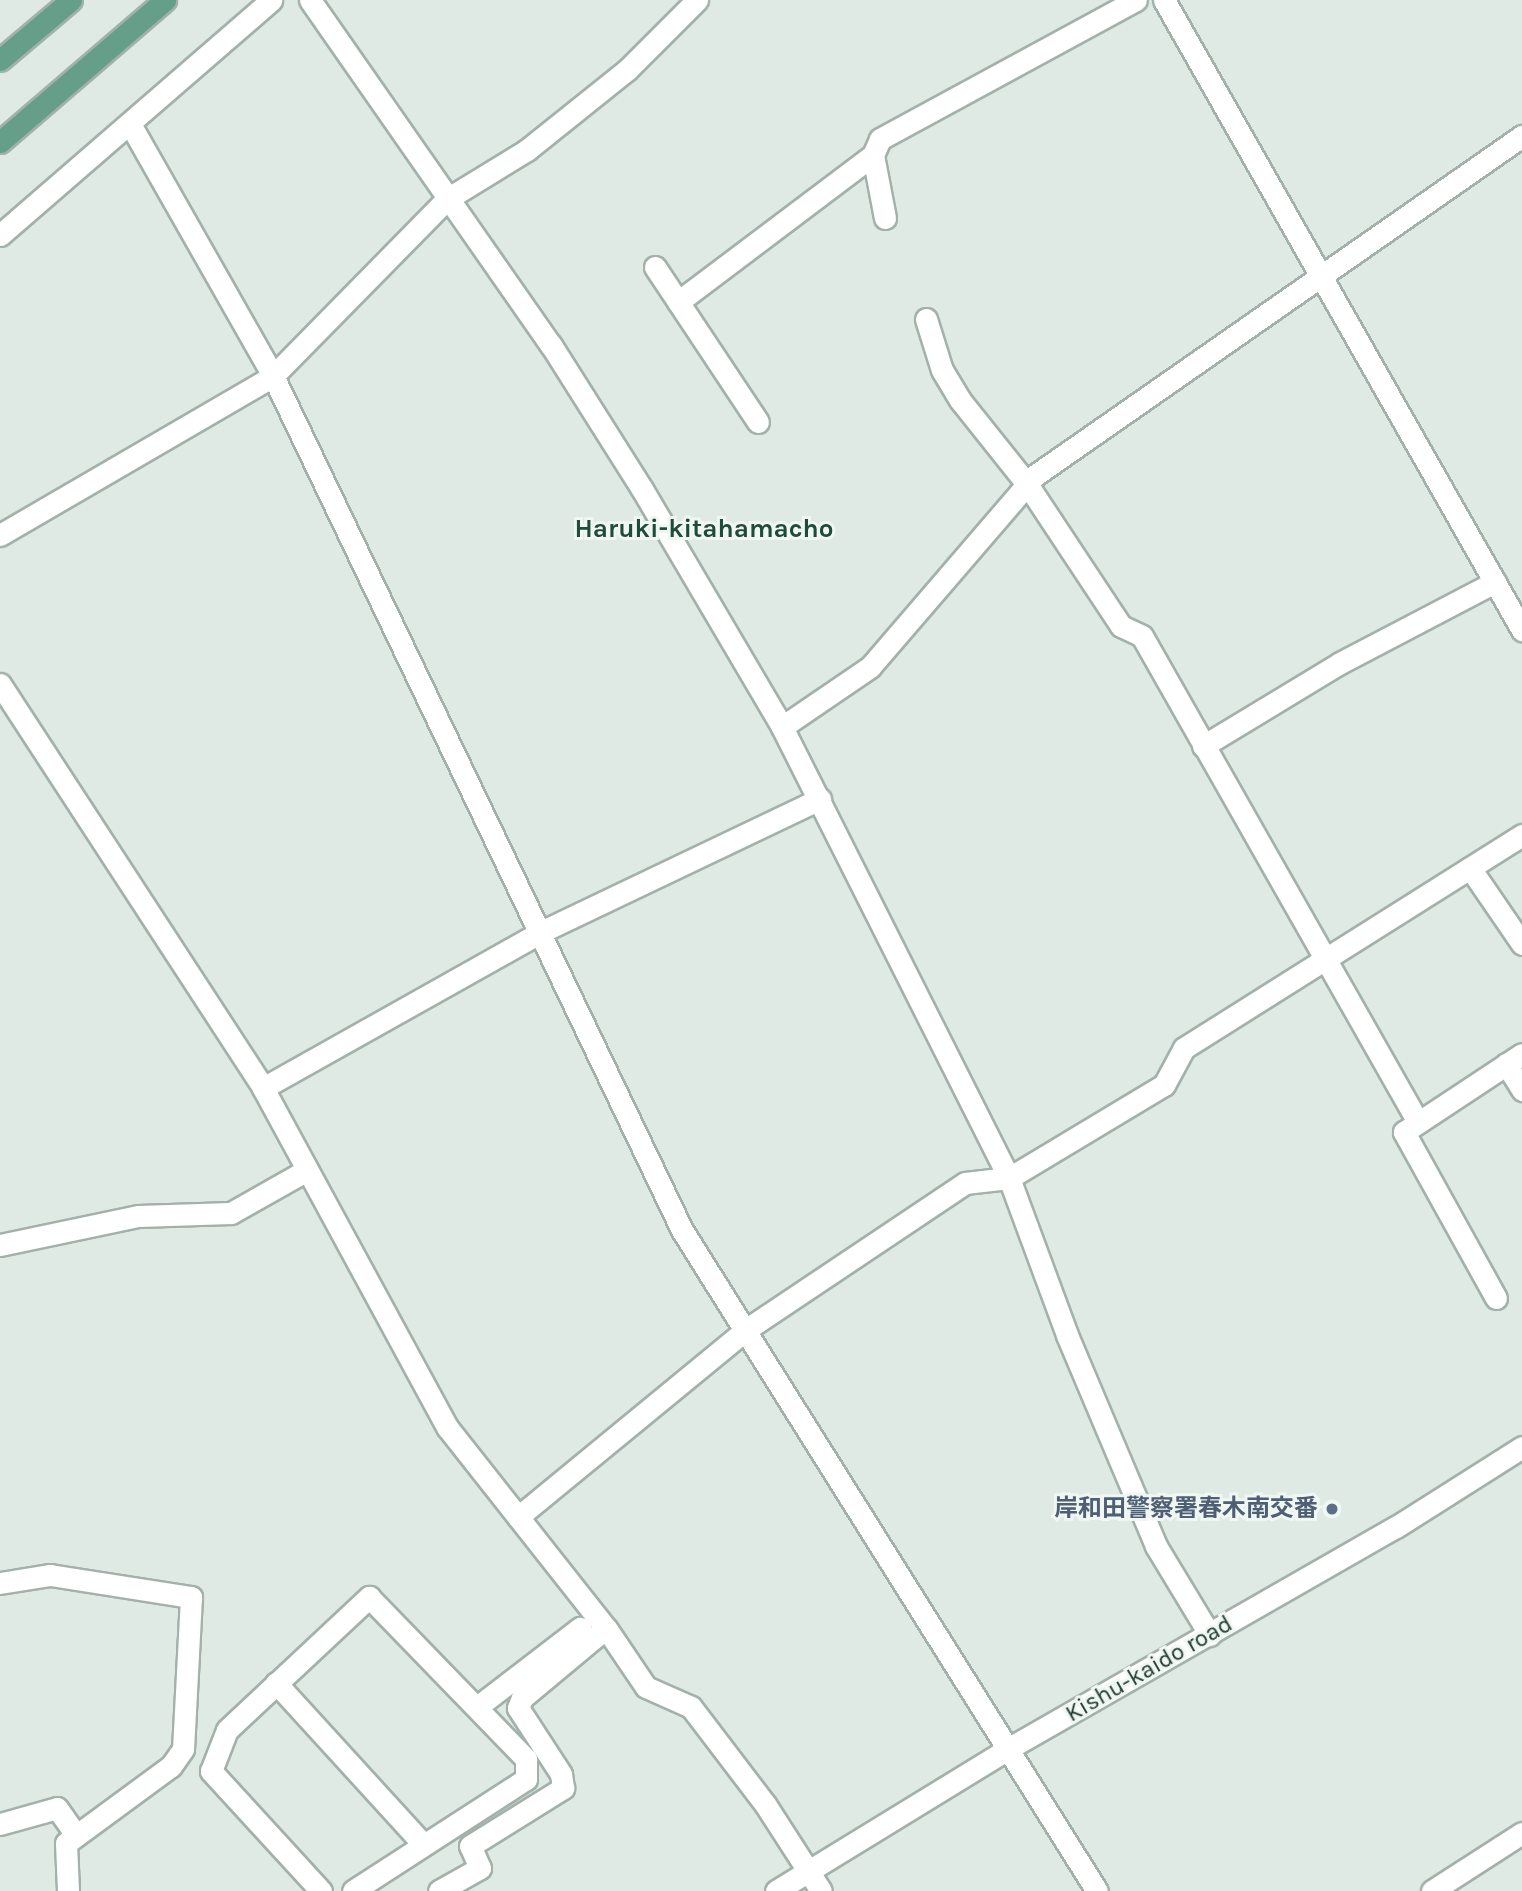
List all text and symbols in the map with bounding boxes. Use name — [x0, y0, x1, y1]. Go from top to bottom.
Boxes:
district label: Haruki-kitahamacho — [574, 513, 834, 545]
place label: 岸和田警察署春木南交番 — [1054, 1495, 1318, 1523]
marker: 岸和田警察署春木南交番 — [1324, 1501, 1340, 1517]
street label: Kishu-kaido road — [1060, 1610, 1238, 1728]

